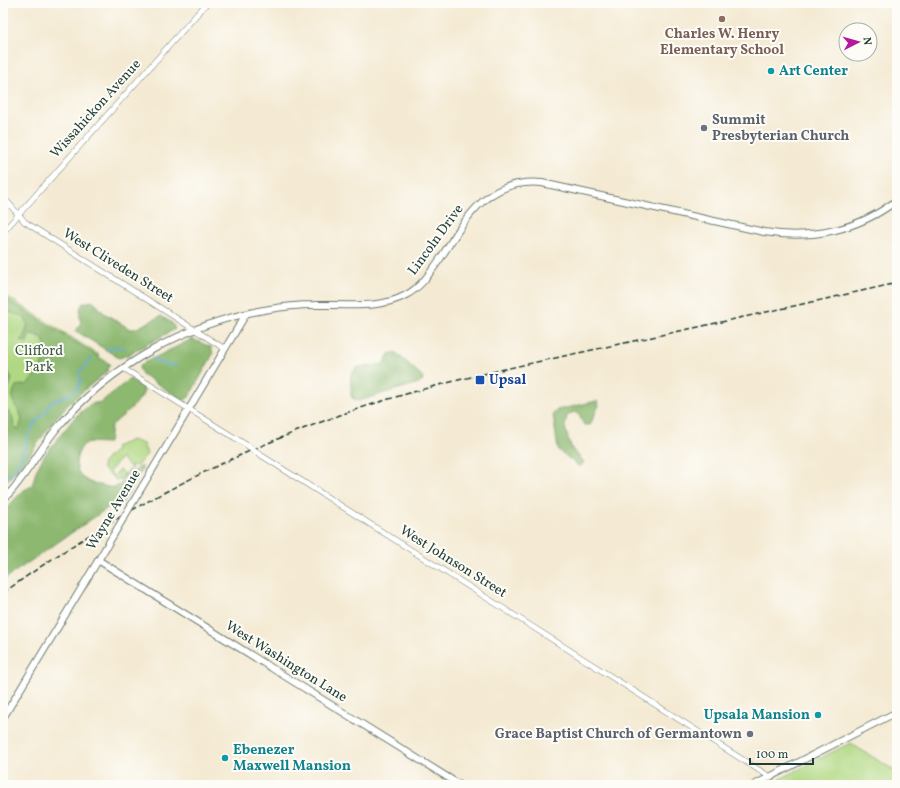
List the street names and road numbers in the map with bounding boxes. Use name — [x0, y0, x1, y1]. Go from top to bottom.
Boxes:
street label: Wissahickon Avenue — [46, 55, 146, 163]
street label: Lincoln Drive — [404, 200, 468, 279]
street label: West Cliveden Street — [59, 224, 177, 308]
street label: Wayne Avenue — [82, 466, 146, 554]
street label: West Johnson Street — [396, 521, 510, 603]
street label: West Washington Lane — [222, 617, 351, 707]

